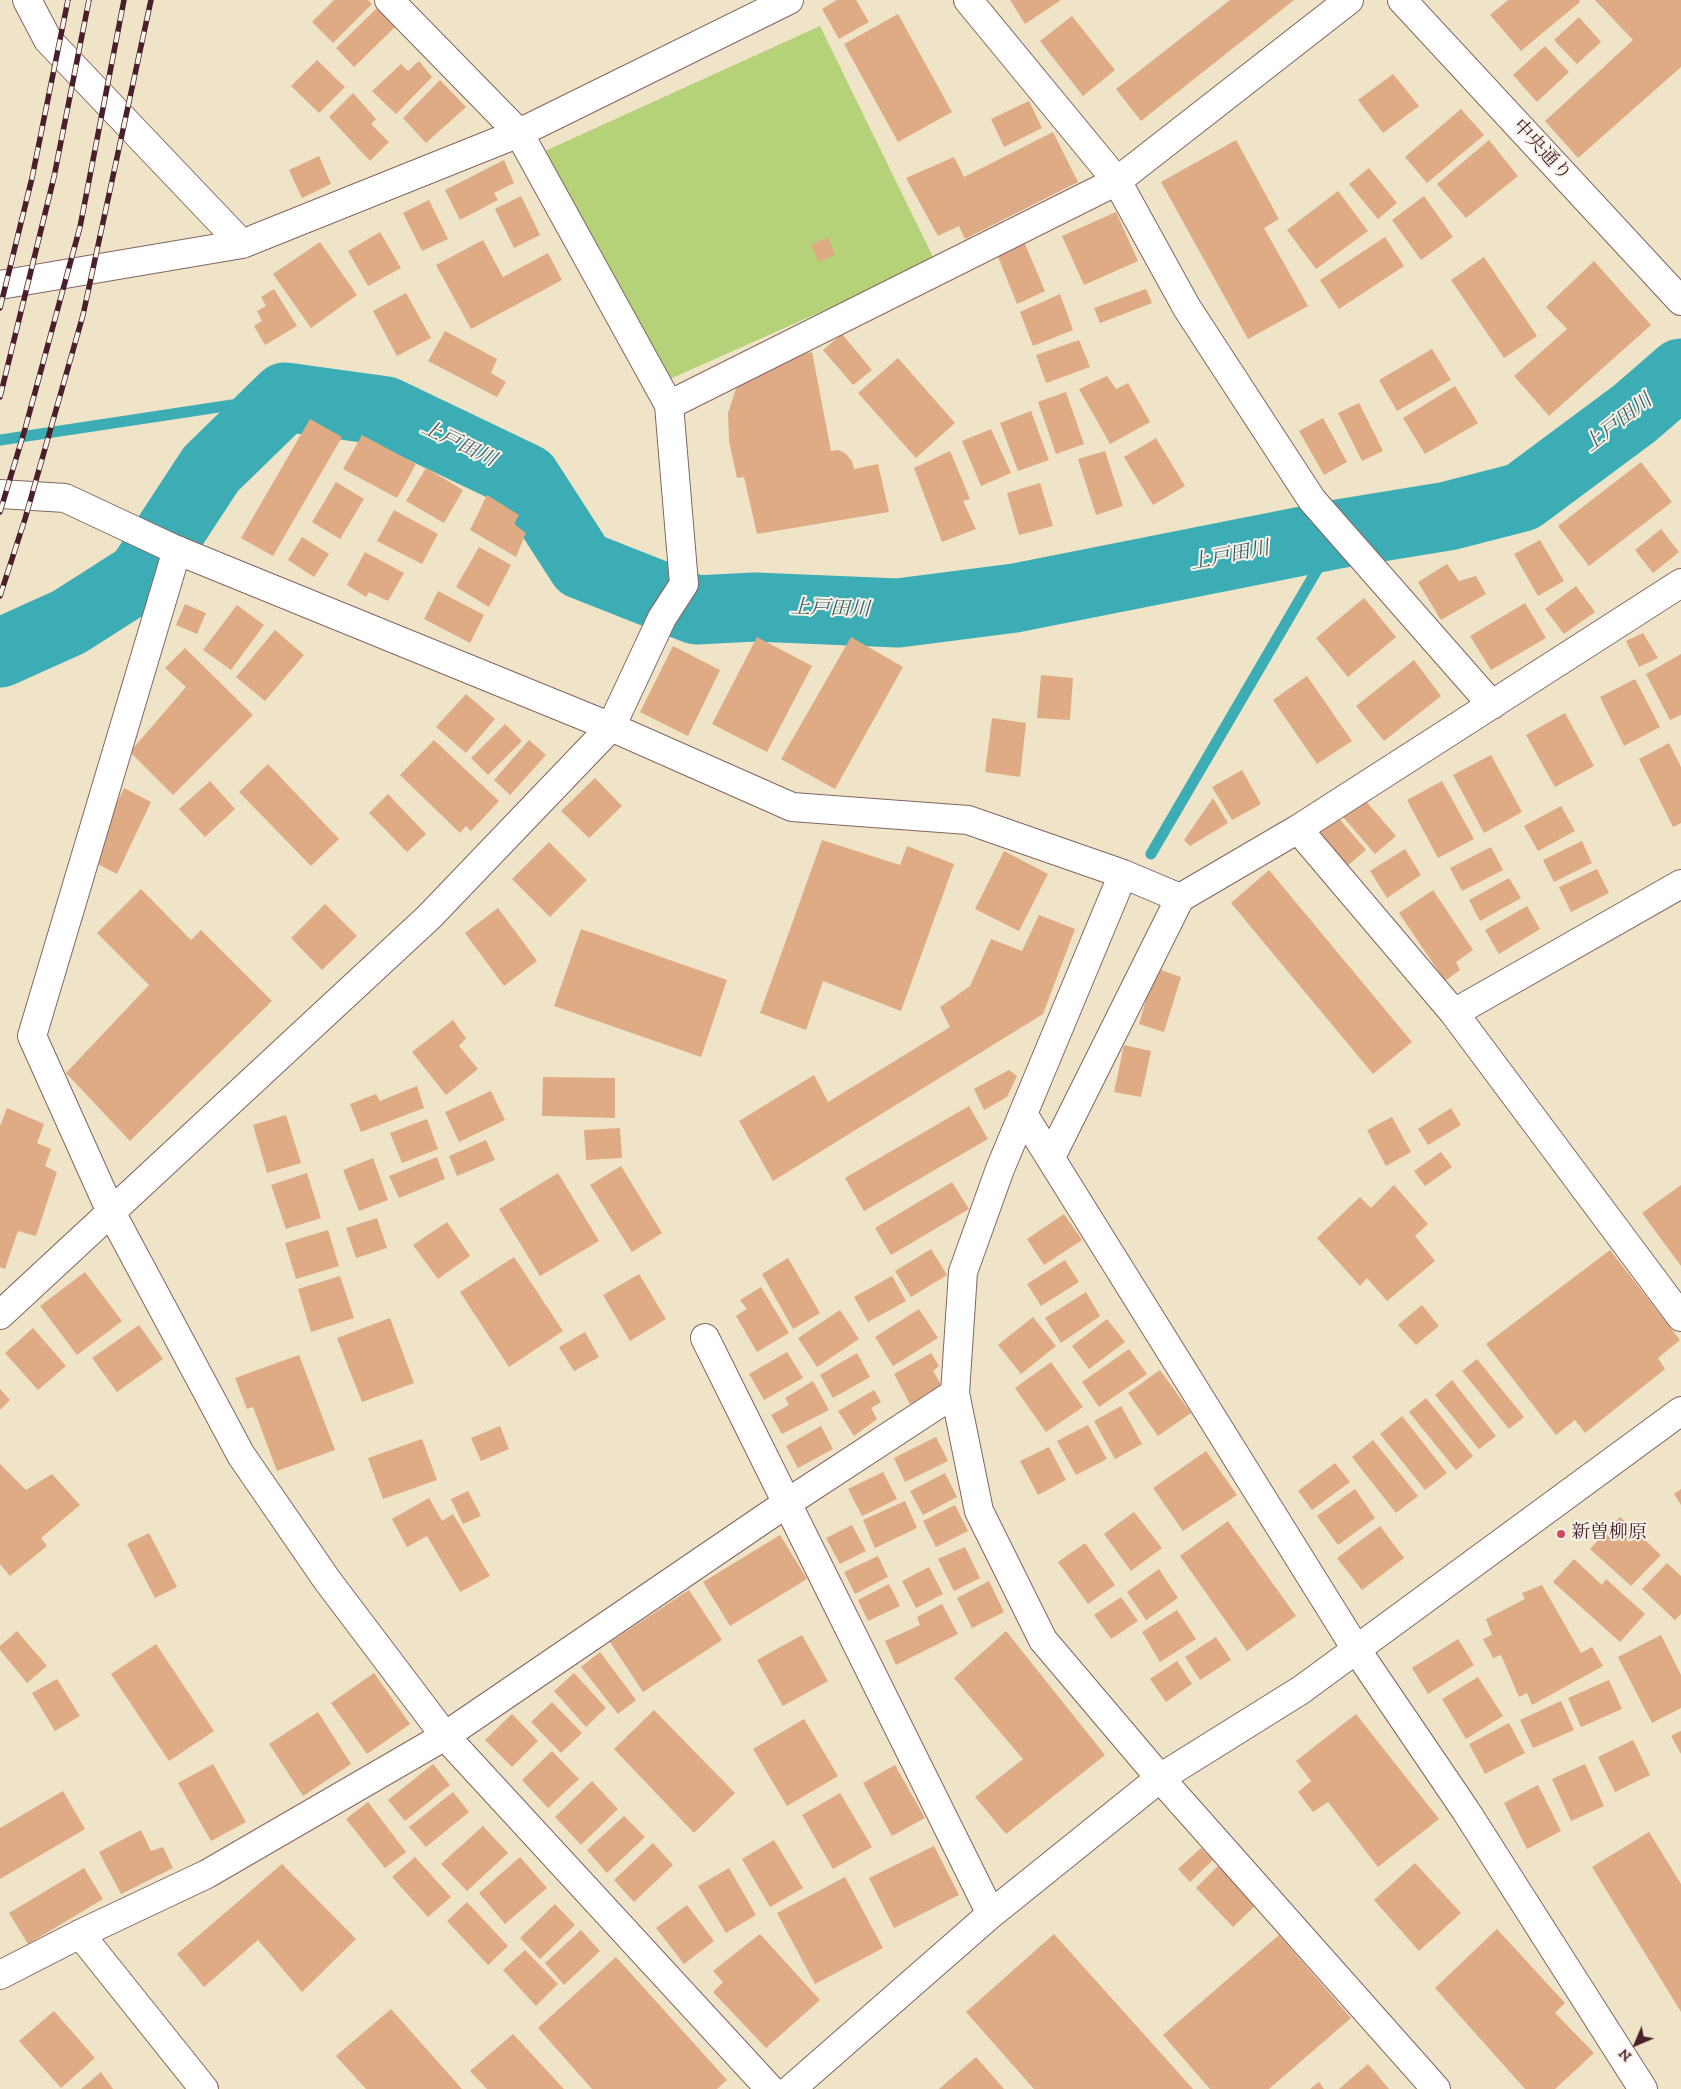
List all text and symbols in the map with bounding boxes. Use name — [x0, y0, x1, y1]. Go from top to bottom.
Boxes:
street label: 中央通り — [1507, 115, 1575, 187]
water label: 上戸田川 — [1580, 390, 1658, 458]
water label: 上戸田川 — [417, 417, 499, 473]
water label: 上戸田川 — [1188, 538, 1272, 576]
water label: 上戸田川 — [790, 597, 870, 623]
place label: 新曽柳原 — [1571, 1523, 1647, 1545]
marker: 新曽柳原 — [1555, 1528, 1567, 1540]
north arrow — [1611, 2019, 1661, 2069]
text: N — [1615, 2044, 1636, 2065]

